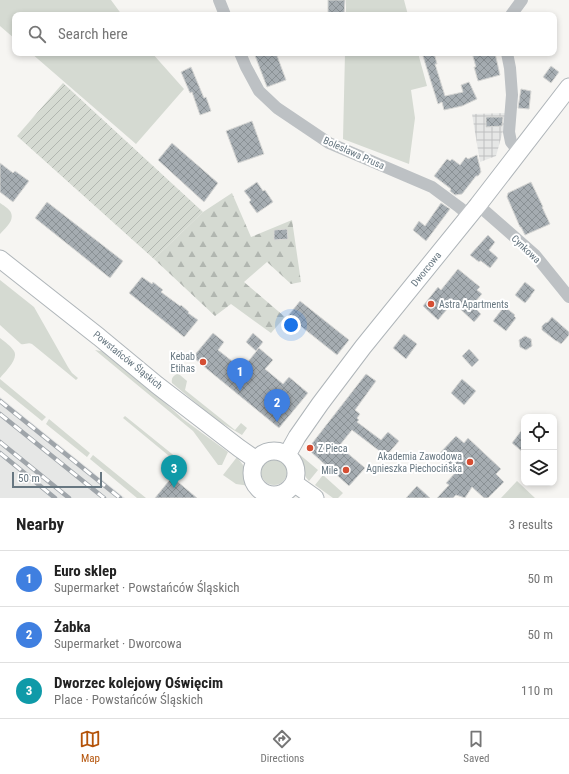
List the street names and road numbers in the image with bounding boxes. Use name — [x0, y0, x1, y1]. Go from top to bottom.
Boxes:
street label: Bolesława Prusa — [322, 135, 386, 171]
street label: Cynkowa — [509, 233, 543, 265]
street label: Dworcowa — [409, 249, 443, 288]
street label: Powstańców Śląskich — [91, 328, 166, 391]

